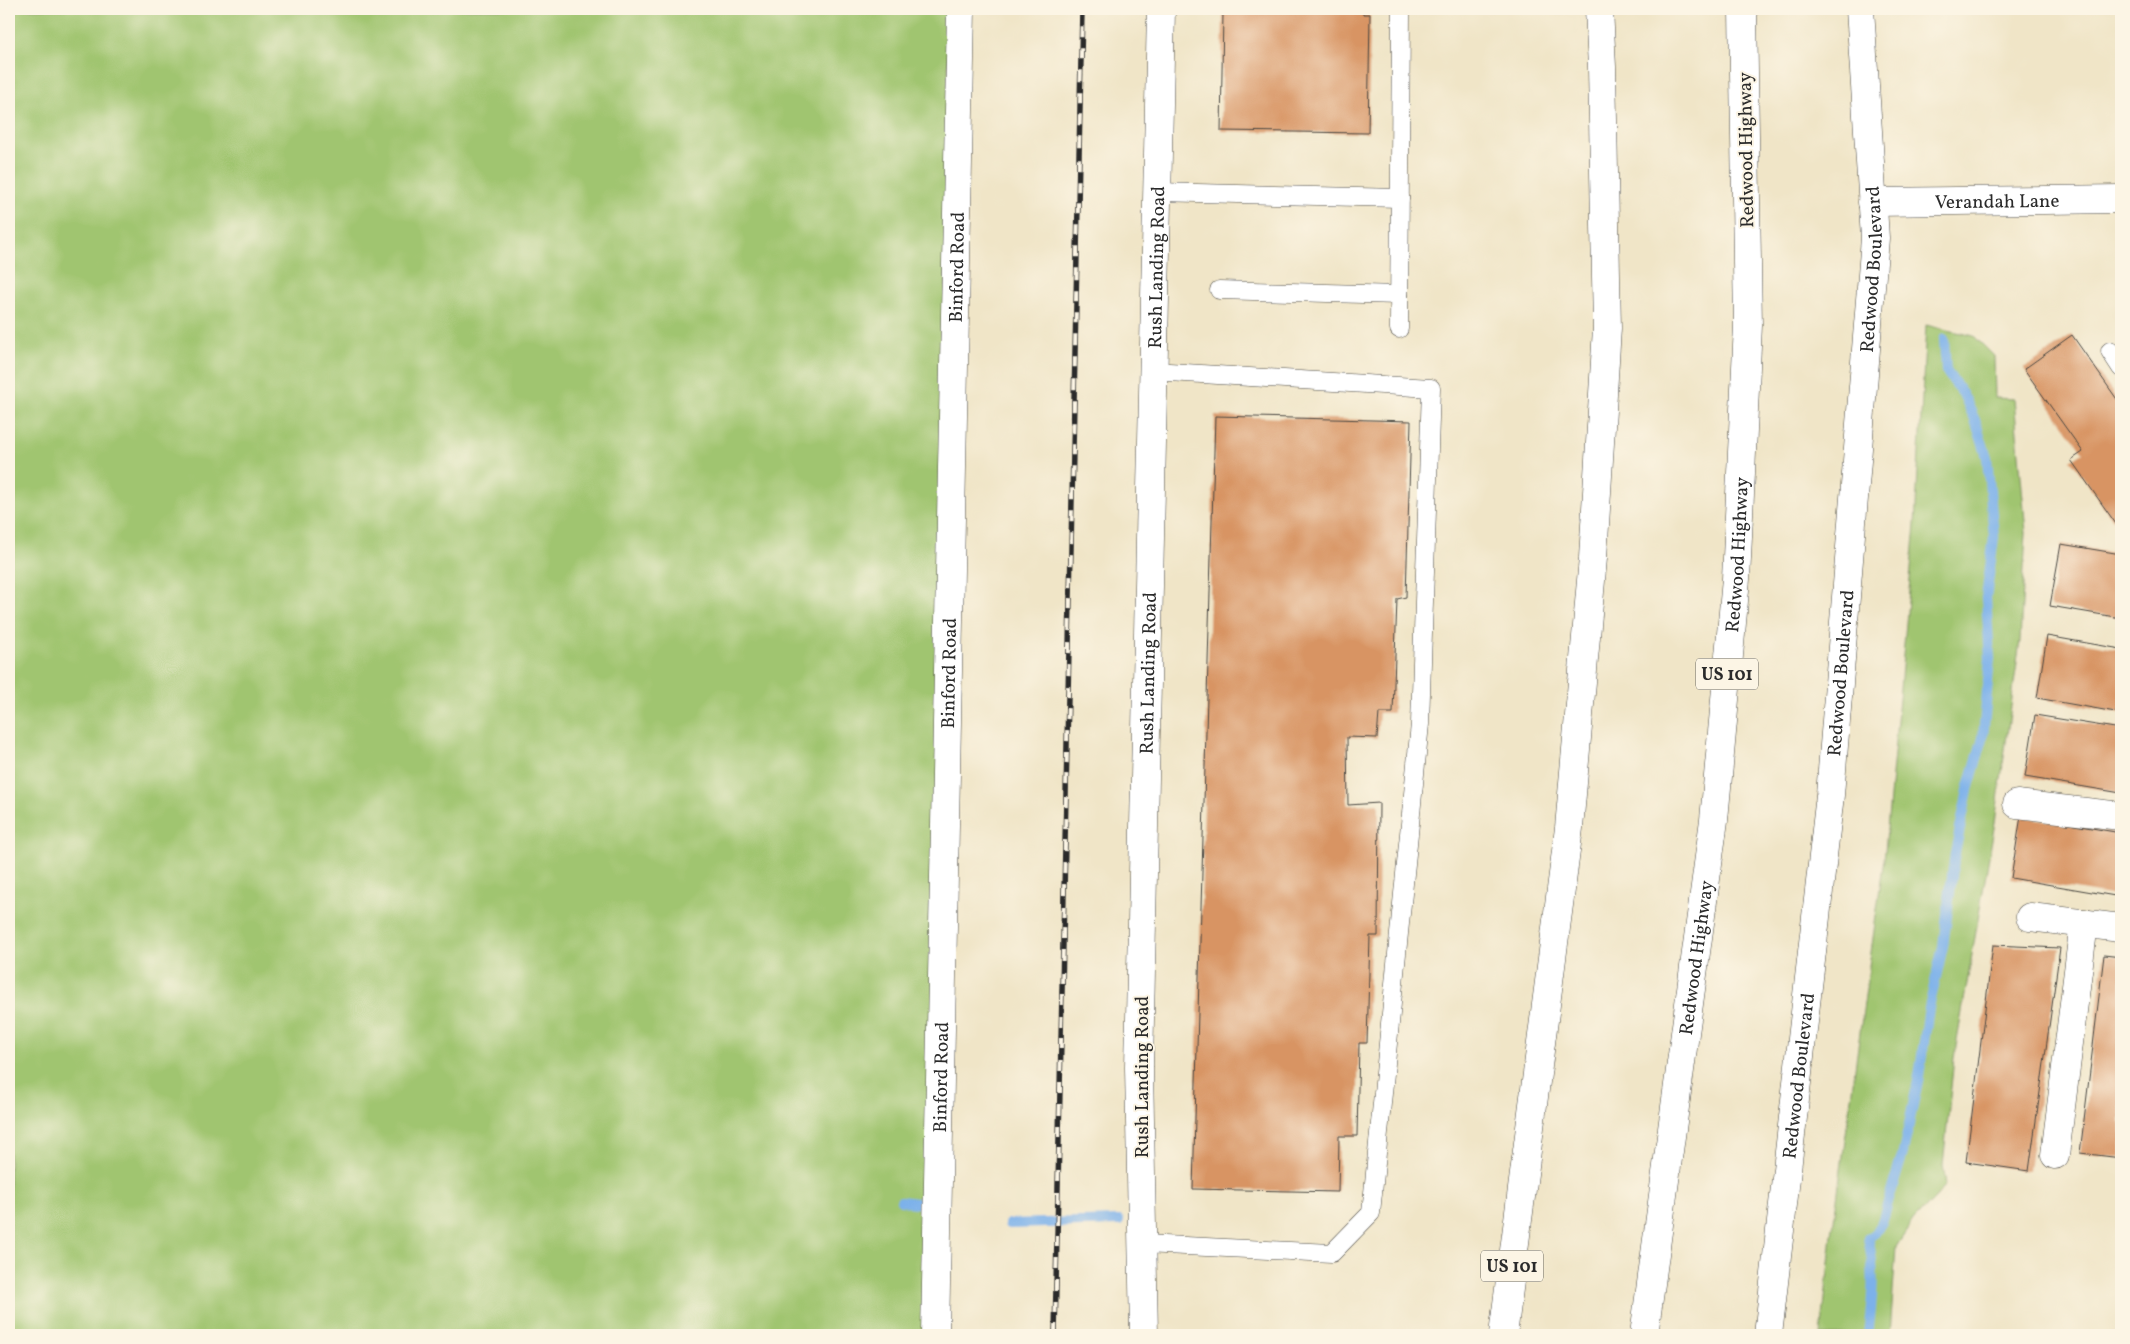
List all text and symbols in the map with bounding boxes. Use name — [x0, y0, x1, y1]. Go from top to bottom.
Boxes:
street label: Redwood Highway — [1733, 72, 1761, 228]
street label: Redwood Boulevard — [1855, 185, 1890, 354]
street label: Rush Landing Road — [1143, 186, 1172, 349]
street label: Verandah Lane — [1934, 189, 2060, 216]
street label: Binford Road — [944, 212, 972, 323]
street label: Redwood Highway — [1720, 476, 1756, 634]
street label: Redwood Boulevard — [1822, 589, 1862, 757]
street label: Rush Landing Road — [1135, 592, 1164, 755]
street label: Binford Road — [936, 617, 964, 729]
road number: US 101 — [1696, 659, 1758, 690]
street label: Redwood Highway — [1674, 879, 1721, 1037]
street label: Redwood Boulevard — [1777, 991, 1822, 1160]
street label: Rush Landing Road — [1130, 996, 1156, 1158]
street label: Binford Road — [928, 1021, 956, 1133]
road number: US 101 — [1481, 1250, 1543, 1282]

